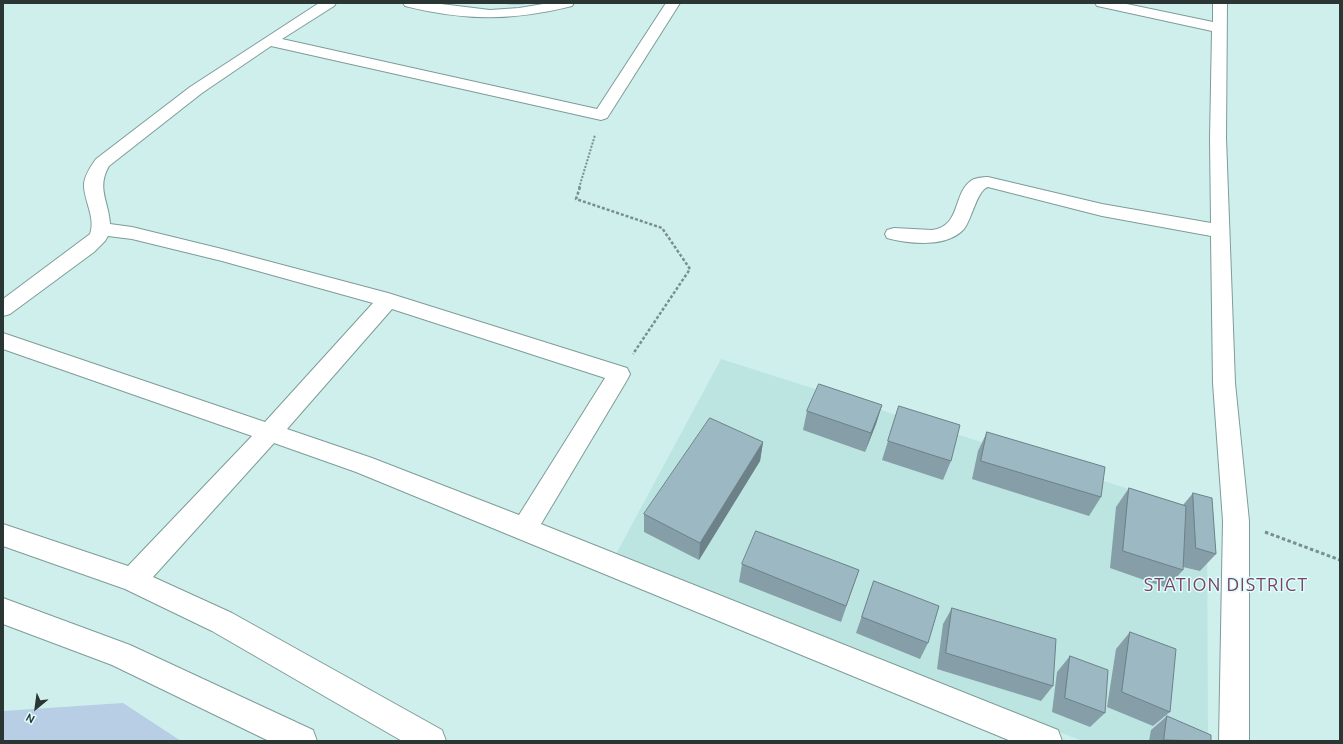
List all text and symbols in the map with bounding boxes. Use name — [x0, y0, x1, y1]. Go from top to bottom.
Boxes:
district label: STATION DISTRICT — [1144, 574, 1308, 596]
north arrow — [16, 688, 56, 728]
text: N — [24, 711, 37, 726]

